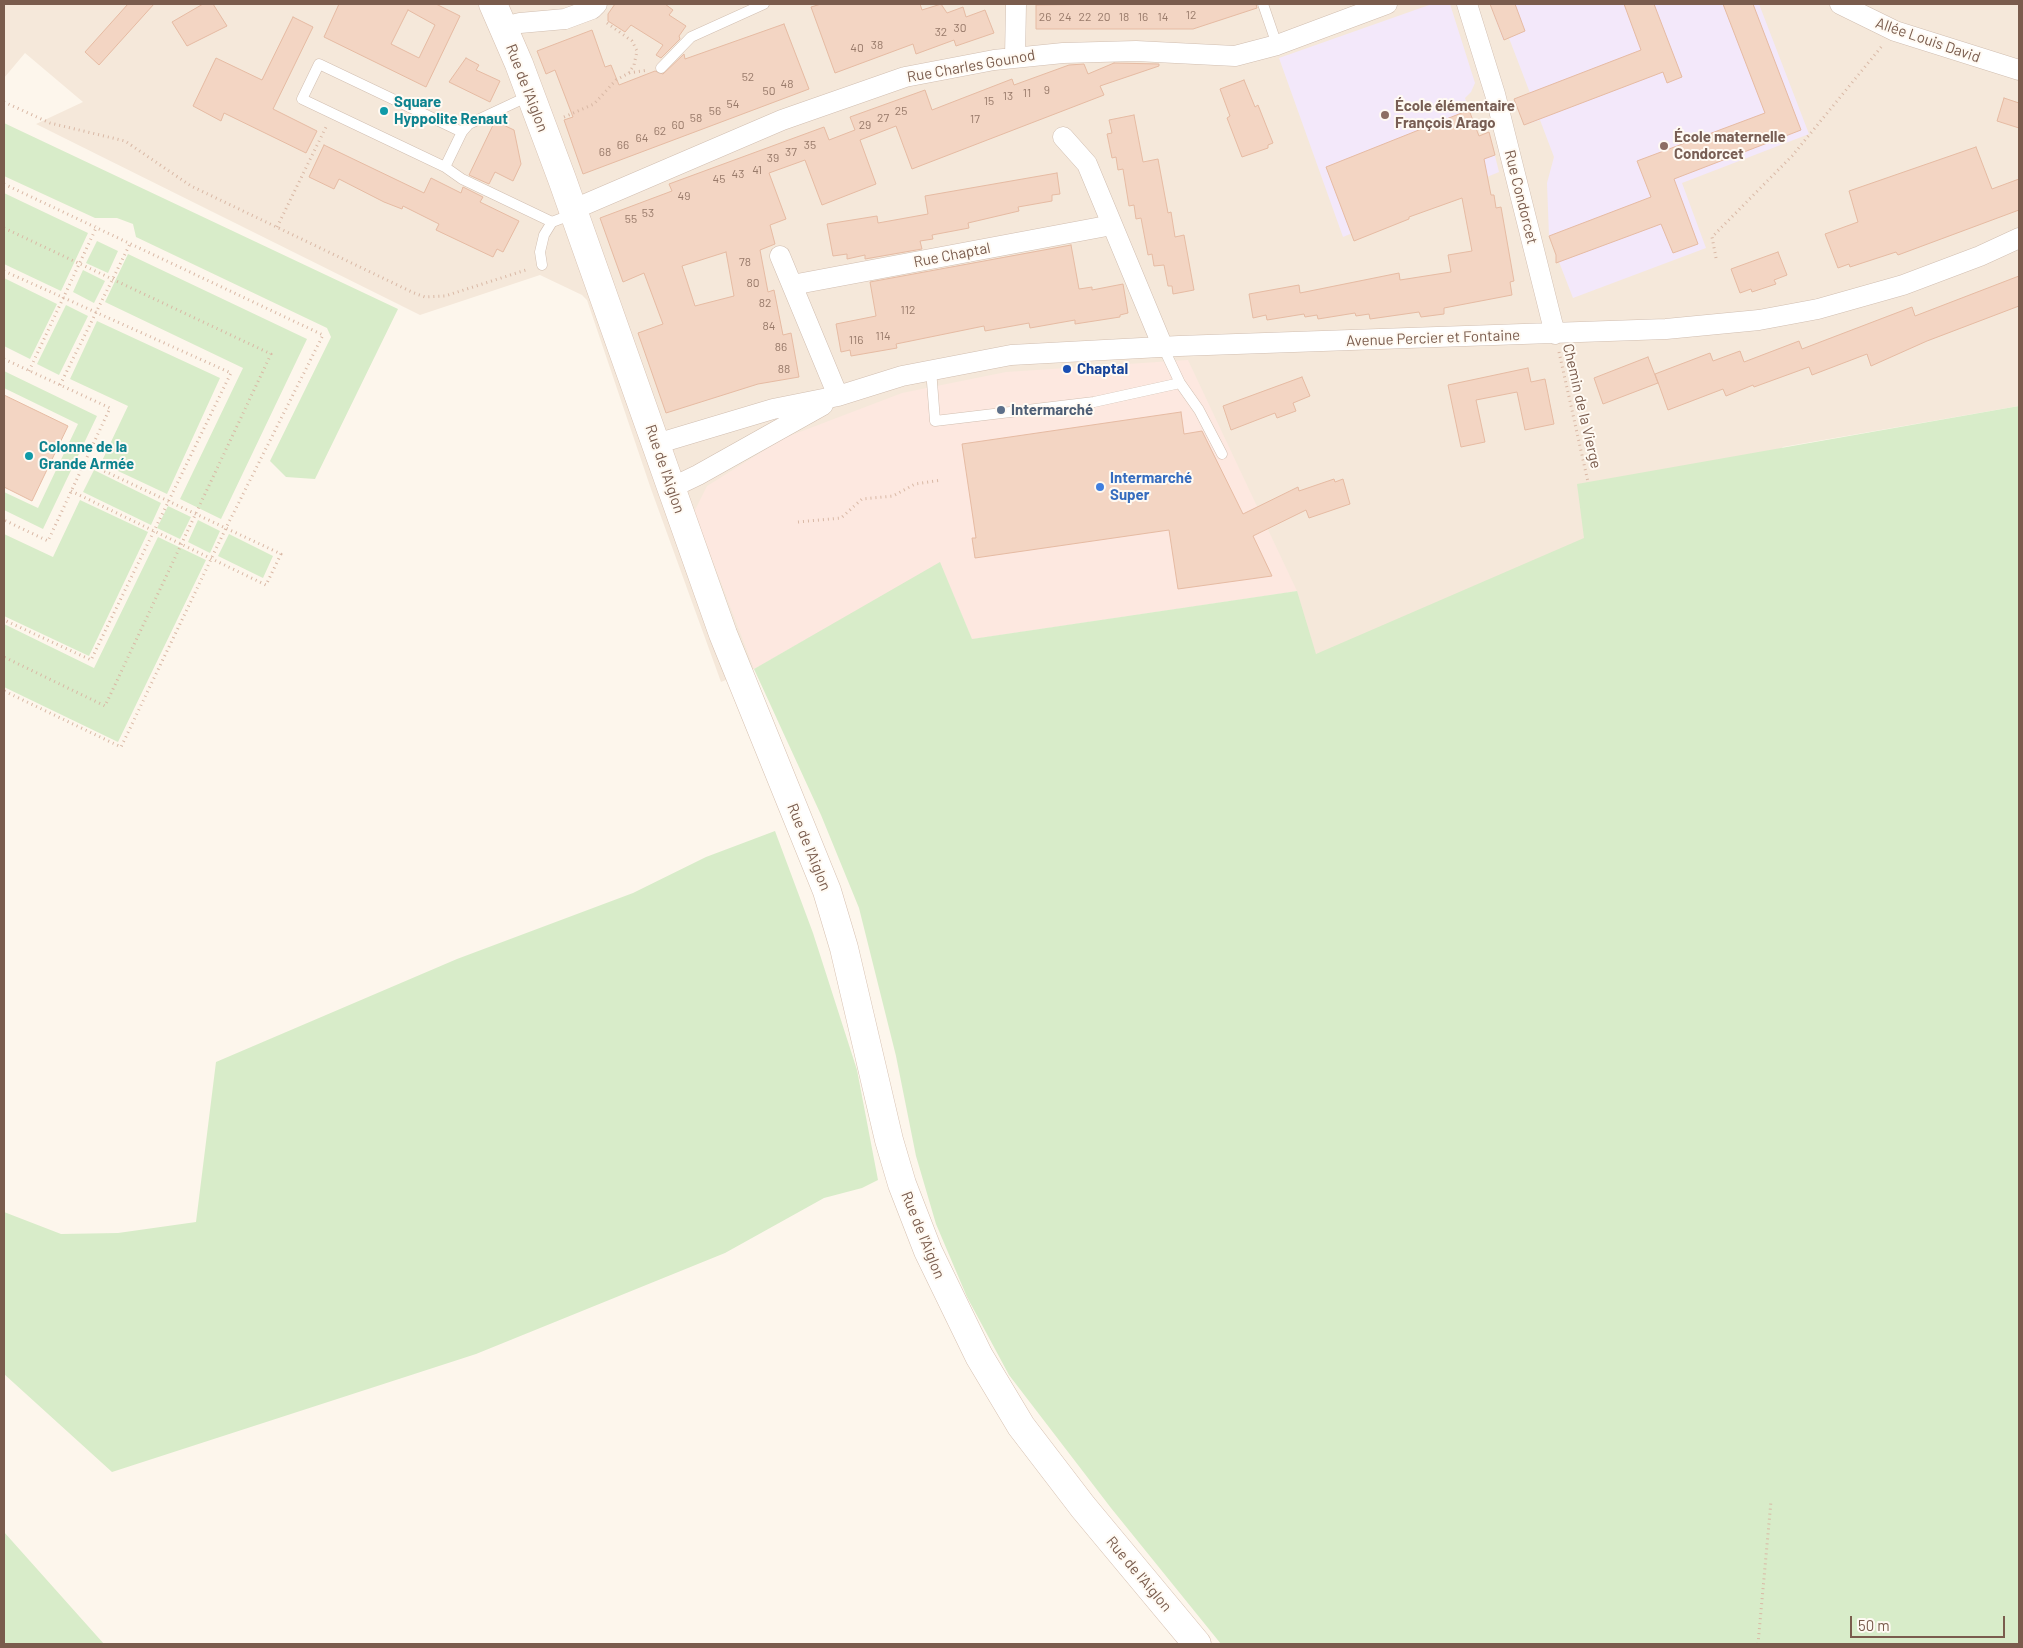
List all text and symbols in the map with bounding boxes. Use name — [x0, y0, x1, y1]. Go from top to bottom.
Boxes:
house number: 12 — [1186, 8, 1196, 22]
house number: 26 — [1039, 10, 1051, 24]
house number: 24 — [1058, 10, 1072, 24]
house number: 22 — [1079, 10, 1091, 24]
house number: 20 — [1097, 10, 1111, 24]
house number: 18 — [1119, 10, 1129, 24]
house number: 16 — [1138, 10, 1148, 24]
house number: 14 — [1158, 10, 1168, 24]
street label: Allée Louis David — [1873, 14, 1983, 66]
house number: 30 — [954, 21, 966, 35]
house number: 32 — [935, 25, 947, 39]
house number: 38 — [871, 38, 883, 52]
house number: 40 — [850, 41, 864, 55]
street label: Rue de l'Aiglon — [502, 42, 552, 134]
street label: Rue Charles Gounod — [906, 46, 1036, 86]
house number: 52 — [742, 70, 754, 84]
house number: 48 — [781, 77, 793, 91]
house number: 9 — [1044, 83, 1050, 97]
house number: 50 — [763, 84, 775, 98]
house number: 11 — [1023, 86, 1031, 100]
house number: 13 — [1003, 89, 1013, 103]
place label: Square Hyppolite Renaut — [394, 93, 508, 128]
house number: 15 — [984, 94, 994, 108]
house number: 54 — [727, 97, 739, 111]
place label: École élémentaire François Arago — [1395, 97, 1515, 132]
house number: 56 — [709, 104, 721, 118]
house number: 25 — [895, 104, 907, 118]
marker: Square Hyppolite Renaut — [378, 105, 390, 117]
marker: École élémentaire François Arago — [1379, 109, 1391, 121]
house number: 58 — [690, 111, 702, 125]
house number: 27 — [877, 111, 889, 125]
house number: 17 — [970, 112, 980, 126]
house number: 60 — [672, 118, 684, 132]
house number: 29 — [859, 118, 871, 132]
house number: 62 — [654, 124, 666, 138]
place label: École maternelle Condorcet — [1674, 128, 1786, 163]
house number: 64 — [636, 131, 648, 145]
house number: 66 — [617, 138, 629, 152]
house number: 35 — [804, 138, 816, 152]
marker: École maternelle Condorcet — [1658, 140, 1670, 152]
house number: 68 — [599, 145, 611, 159]
house number: 37 — [785, 145, 797, 159]
street label: Rue Condorcet — [1501, 148, 1541, 246]
house number: 39 — [767, 151, 779, 165]
house number: 41 — [752, 163, 762, 177]
house number: 43 — [732, 167, 744, 181]
house number: 45 — [713, 172, 725, 186]
house number: 49 — [678, 189, 690, 203]
house number: 53 — [642, 206, 654, 220]
house number: 55 — [625, 212, 637, 226]
street label: Rue Chaptal — [912, 239, 992, 271]
house number: 78 — [739, 255, 751, 269]
house number: 80 — [746, 276, 760, 290]
house number: 82 — [759, 296, 771, 310]
house number: 112 — [901, 303, 915, 317]
house number: 84 — [763, 319, 775, 333]
street label: Avenue Percier et Fontaine — [1346, 326, 1520, 350]
house number: 114 — [875, 329, 891, 343]
house number: 116 — [849, 333, 863, 347]
house number: 86 — [775, 340, 787, 354]
street label: Chemin de la Vierge — [1559, 342, 1605, 470]
place label: Chaptal — [1077, 360, 1128, 378]
house number: 88 — [778, 362, 790, 376]
marker: Chaptal — [1061, 363, 1073, 375]
place label: Intermarché — [1011, 401, 1093, 419]
marker: Intermarché — [995, 404, 1007, 416]
street label: Rue de l'Aiglon — [641, 422, 689, 516]
place label: Colonne de la Grande Armée — [39, 438, 134, 473]
marker: Colonne de la Grande Armée — [23, 450, 35, 462]
place label: Intermarché Super — [1110, 469, 1192, 504]
marker: Intermarché Super — [1094, 481, 1106, 493]
street label: Rue de l'Aiglon — [783, 801, 835, 893]
street label: Rue de l'Aiglon — [897, 1189, 949, 1281]
street label: Rue de l'Aiglon — [1102, 1533, 1176, 1615]
scale bar — [1853, 1606, 2008, 1638]
text: 50 m — [1858, 1616, 1890, 1634]

